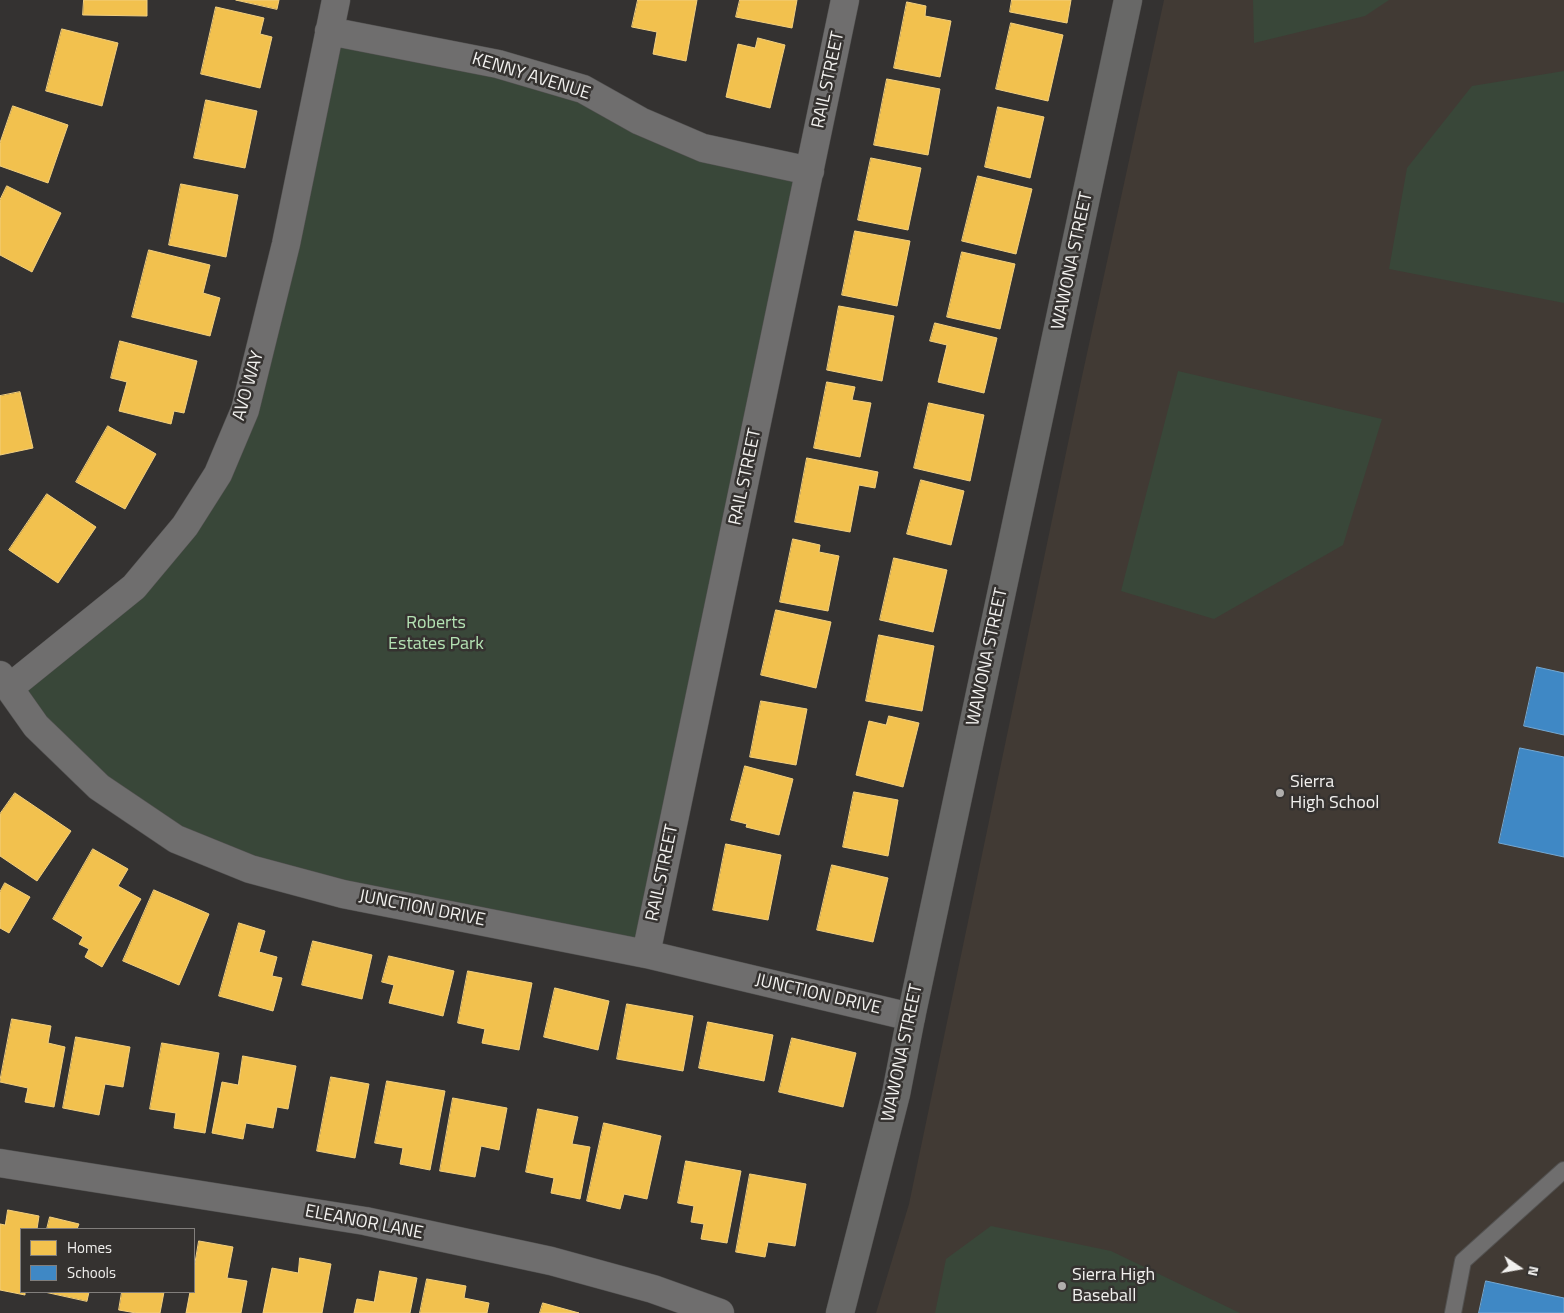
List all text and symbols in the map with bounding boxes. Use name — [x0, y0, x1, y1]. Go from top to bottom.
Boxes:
street label: RAIL STREET — [808, 30, 850, 130]
street label: KENNY AVENUE — [469, 49, 593, 105]
street label: WAWONA STREET — [1048, 190, 1098, 332]
street label: AVO WAY — [229, 349, 269, 423]
street label: RAIL STREET — [725, 427, 767, 527]
street label: WAWONA STREET — [963, 586, 1013, 728]
park label: Roberts Estates Park — [388, 613, 484, 656]
place label: Sierra High School — [1290, 772, 1379, 814]
marker: Sierra High School — [1274, 787, 1286, 799]
street label: RAIL STREET — [642, 823, 684, 923]
street label: JUNCTION DRIVE — [357, 886, 487, 932]
street label: JUNCTION DRIVE — [753, 970, 883, 1020]
street label: WAWONA STREET — [878, 982, 928, 1124]
street label: ELEANOR LANE — [303, 1201, 425, 1245]
legend — [20, 1228, 195, 1293]
text: Homes — [67, 1236, 112, 1259]
north arrow — [1494, 1243, 1544, 1293]
text: Schools — [67, 1261, 116, 1284]
text: N — [1523, 1264, 1545, 1278]
place label: Sierra High Baseball — [1072, 1265, 1155, 1308]
marker: Sierra High Baseball — [1056, 1280, 1068, 1292]

